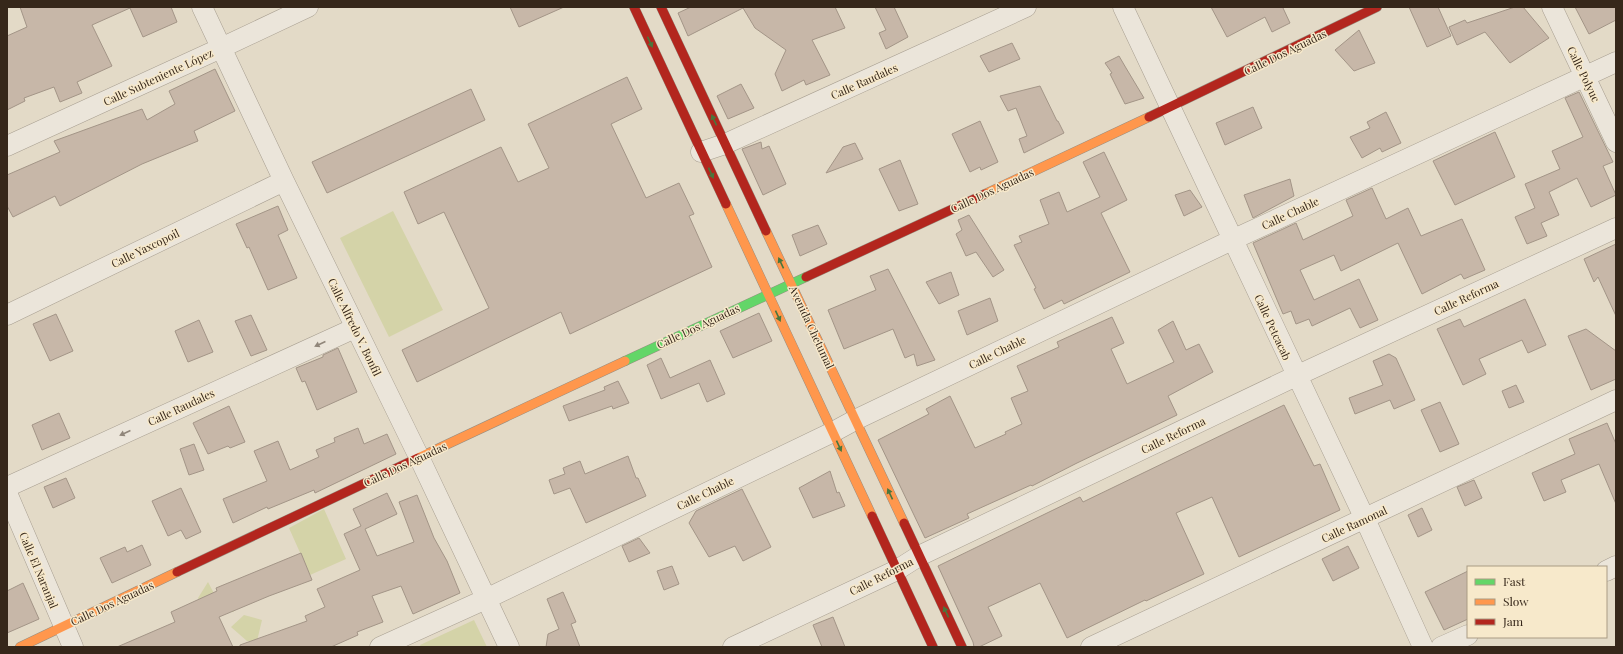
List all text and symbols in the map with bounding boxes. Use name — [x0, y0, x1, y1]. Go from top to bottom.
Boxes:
street label: Calle Dos Aguadas — [1241, 25, 1329, 79]
one-way arrow — [647, 37, 653, 48]
street label: Calle Polyuc — [1564, 44, 1604, 104]
street label: Calle Subteniente López — [101, 45, 215, 109]
street label: Calle Raudales — [828, 59, 900, 102]
one-way arrow — [711, 114, 717, 125]
street label: Calle Dos Aguadas — [948, 164, 1036, 216]
one-way arrow — [708, 167, 714, 179]
street label: Calle Chable — [1259, 193, 1322, 233]
street label: Calle Yaxcopoil — [108, 225, 182, 271]
one-way arrow — [778, 257, 784, 268]
street label: Calle Reforma — [1431, 275, 1501, 319]
street label: Calle Alfredo V. Bonfil — [325, 276, 385, 378]
street label: Avenida Chetumal — [786, 282, 838, 371]
street label: Calle Petcacab — [1251, 292, 1295, 362]
street label: Calle Dos Aguadas — [654, 300, 742, 352]
one-way arrow — [775, 310, 781, 322]
street label: Calle Chable — [966, 332, 1028, 372]
one-way arrow — [314, 341, 325, 347]
street label: Calle Raudales — [145, 385, 217, 429]
street label: Calle Reforma — [1138, 413, 1208, 457]
one-way arrow — [119, 430, 131, 436]
street label: Calle Dos Aguadas — [361, 438, 449, 490]
one-way arrow — [836, 441, 842, 452]
street label: Calle Chable — [674, 473, 736, 513]
one-way arrow — [887, 488, 893, 500]
street label: Calle Ramonal — [1319, 502, 1389, 546]
street label: Calle El Naranjal — [16, 529, 62, 611]
street label: Calle Reforma — [846, 553, 916, 599]
legend — [1467, 566, 1607, 638]
text: Fast — [1503, 573, 1526, 589]
street label: Calle Dos Aguadas — [68, 577, 156, 629]
text: Slow — [1503, 593, 1529, 609]
one-way arrow — [943, 606, 949, 617]
text: Jam — [1502, 613, 1524, 629]

